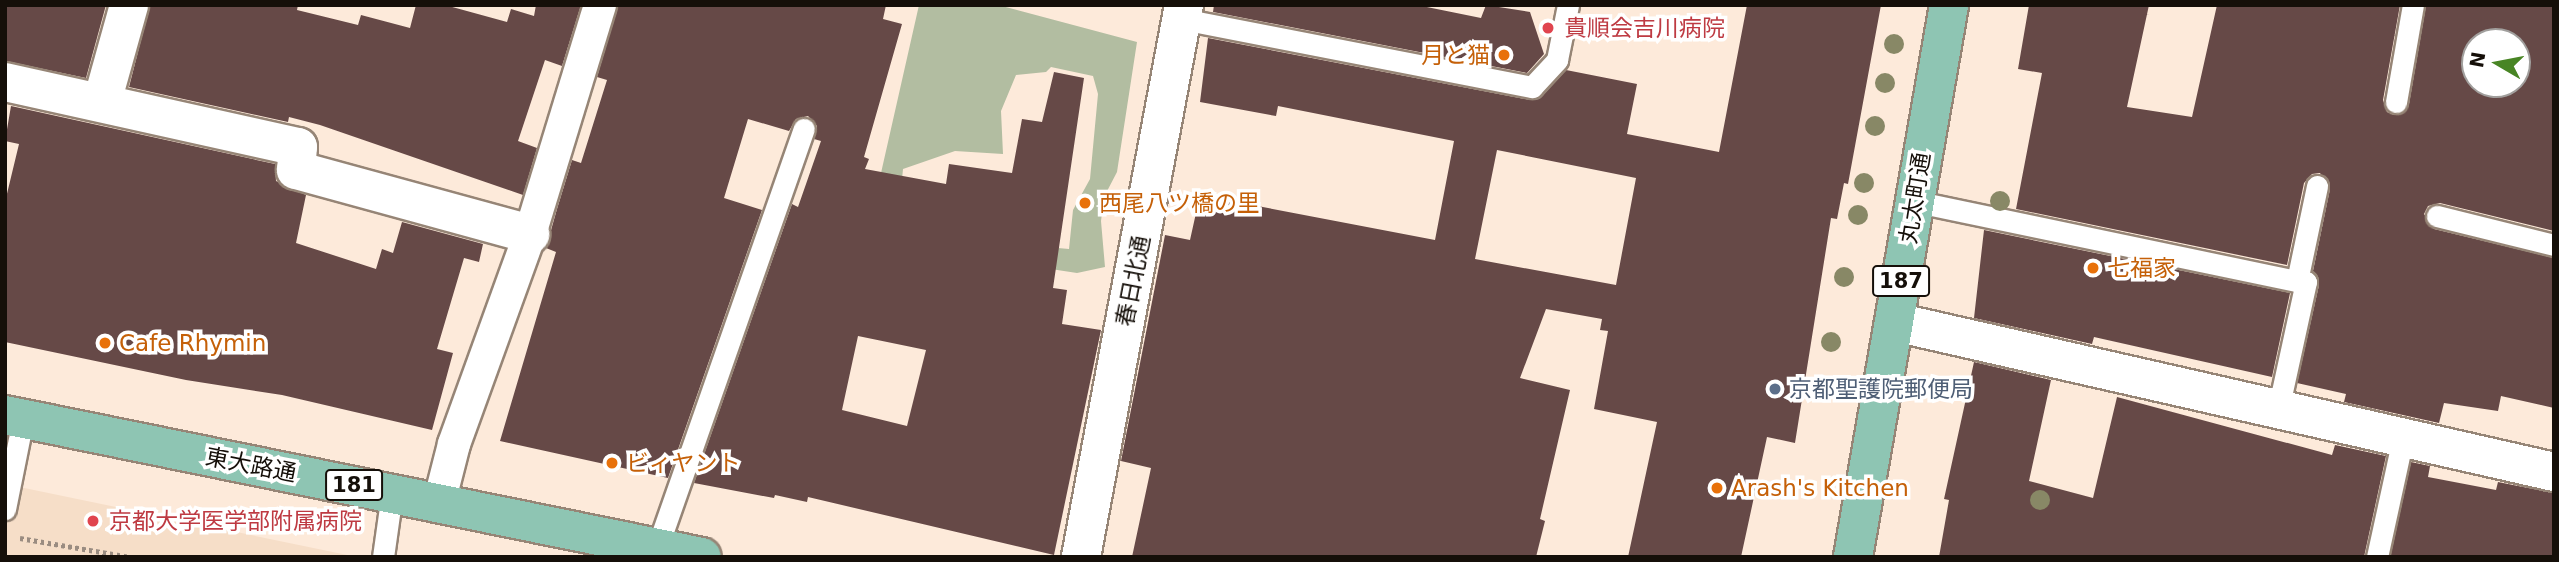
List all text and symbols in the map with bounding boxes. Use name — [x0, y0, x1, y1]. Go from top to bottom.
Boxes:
place label: 貴順会吉川病院 — [1564, 14, 1725, 42]
marker: 貴順会吉川病院 — [1538, 18, 1558, 38]
north arrow — [2461, 28, 2531, 98]
place label: 月と猫 — [1421, 41, 1490, 69]
marker: 月と猫 — [1496, 47, 1512, 63]
text: N — [2465, 50, 2490, 69]
street label: 丸太町通 — [1894, 150, 1936, 246]
place label: 西尾八ツ橋の里 — [1099, 189, 1260, 217]
marker: 西尾八ツ橋の里 — [1077, 195, 1093, 211]
street label: 春日北通 — [1111, 233, 1155, 329]
place label: 七福家 — [2107, 254, 2176, 282]
marker: 七福家 — [2085, 260, 2101, 276]
road number: 187 — [1871, 264, 1931, 298]
place label: Cafe Rhymin — [119, 329, 266, 357]
marker: Cafe Rhymin — [97, 335, 113, 351]
place label: 京都聖護院郵便局 — [1789, 375, 1973, 403]
marker: 京都聖護院郵便局 — [1767, 381, 1783, 397]
street label: 東大路通 — [203, 443, 299, 487]
place label: ビィヤント — [626, 449, 741, 477]
marker: ビィヤント — [604, 455, 620, 471]
road number: 181 — [324, 468, 384, 503]
place label: Arash's Kitchen — [1731, 474, 1909, 502]
marker: Arash's Kitchen — [1709, 480, 1725, 496]
place label: 京都大学医学部附属病院 — [109, 507, 362, 535]
marker: 京都大学医学部附属病院 — [83, 511, 103, 531]

